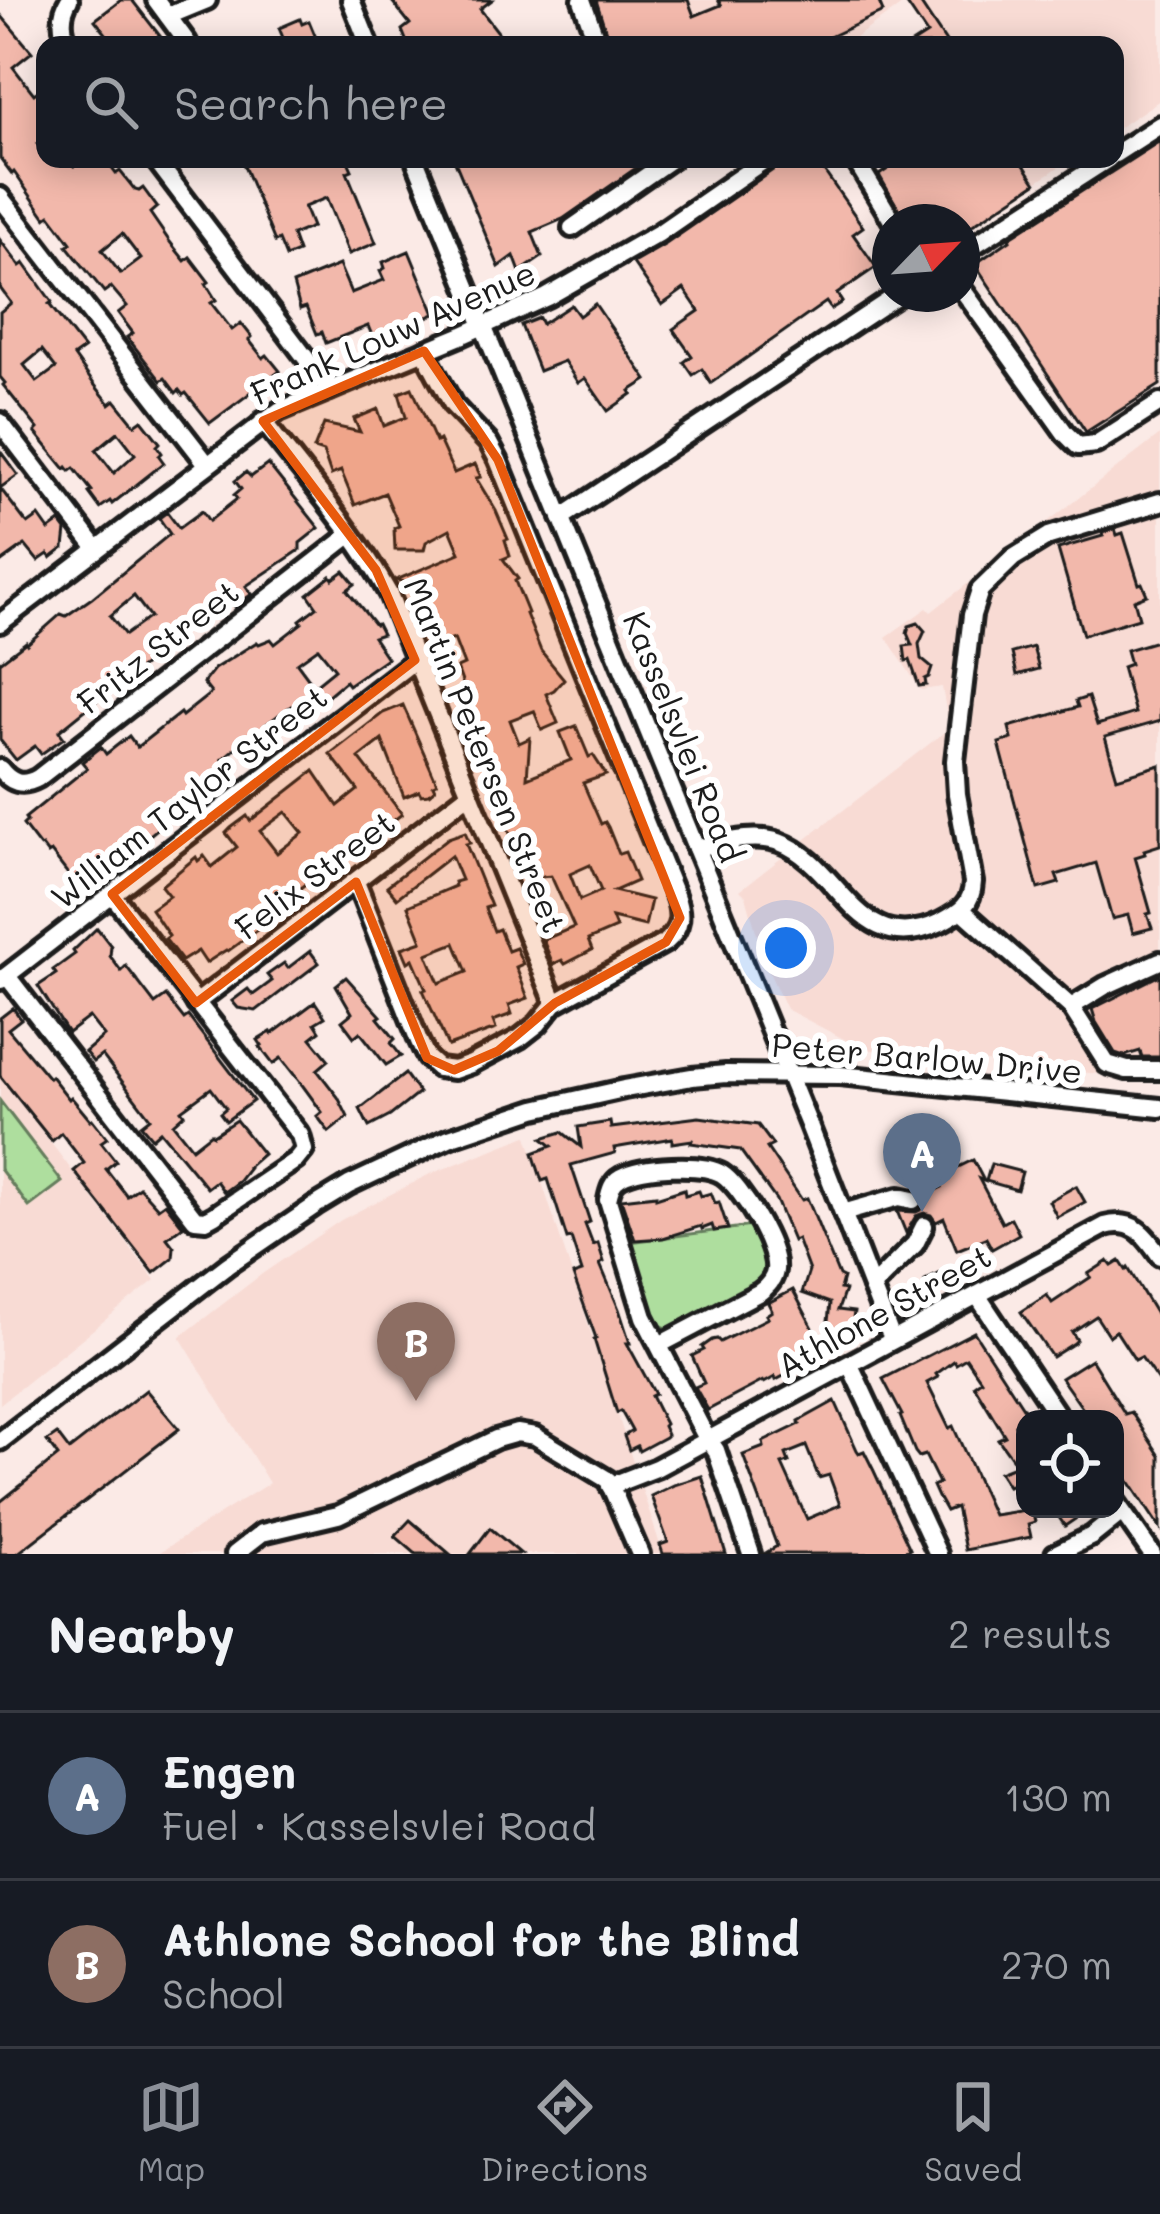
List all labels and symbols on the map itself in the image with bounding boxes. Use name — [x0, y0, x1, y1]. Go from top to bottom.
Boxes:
north arrow — [872, 204, 980, 312]
street label: Frank Louw Avenue — [243, 250, 541, 414]
street label: Fritz Street — [68, 569, 247, 722]
street label: Martin Petersen Street — [395, 571, 577, 938]
street label: Kasselsvlei Road — [615, 605, 754, 868]
street label: William Taylor Street — [41, 674, 336, 918]
street label: Felix Street — [225, 800, 403, 948]
your location — [756, 918, 816, 978]
street label: Peter Barlow Drive — [770, 1022, 1084, 1091]
pin: A — [883, 1113, 961, 1212]
street label: Athlone Street — [769, 1233, 998, 1386]
pin: B — [377, 1302, 455, 1401]

